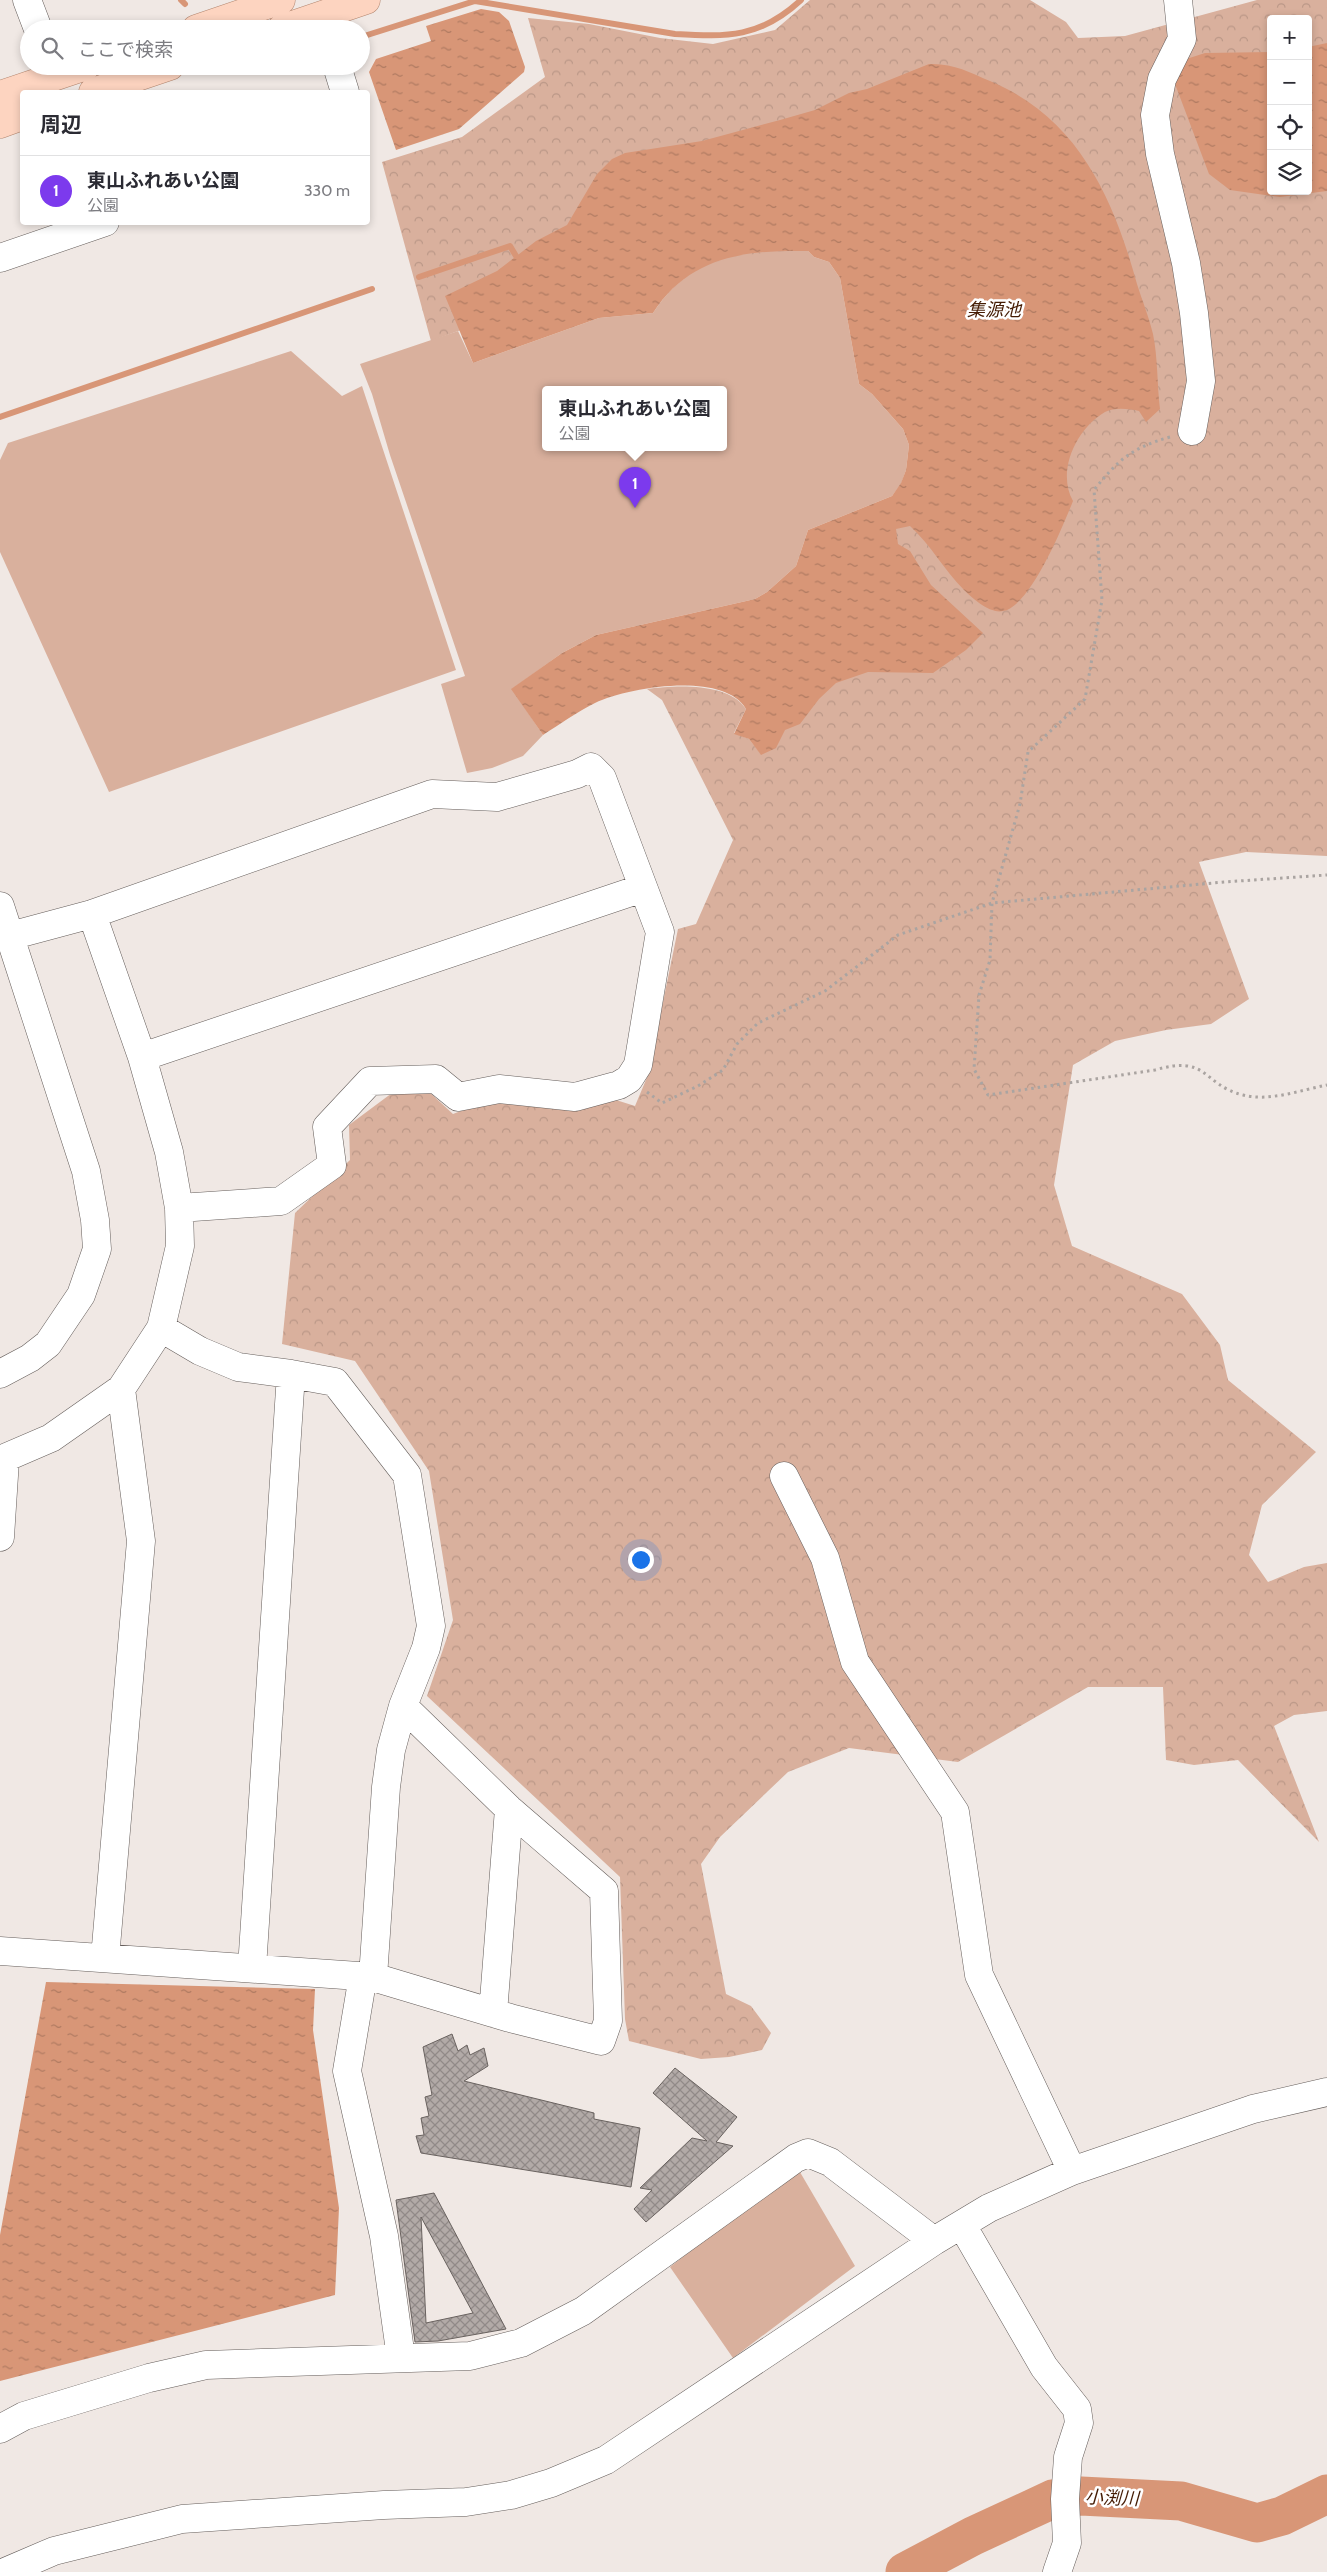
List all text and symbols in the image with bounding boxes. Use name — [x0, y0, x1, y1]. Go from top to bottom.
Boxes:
map controls — [1267, 15, 1312, 195]
button: + — [1267, 15, 1312, 60]
search box — [20, 20, 370, 75]
icon: search — [38, 34, 66, 62]
text: ここで検索 — [78, 38, 173, 61]
button: − — [1267, 60, 1312, 105]
button: locate — [1267, 105, 1312, 150]
text: 周辺 — [40, 112, 82, 137]
button: layers — [1267, 150, 1312, 195]
text: 東山ふれあい公園 — [87, 169, 239, 192]
text: 1 — [53, 181, 59, 200]
text: 330 m — [304, 181, 350, 200]
text: 公園 — [87, 196, 119, 215]
water label: 集源池 — [967, 299, 1023, 321]
popup — [542, 386, 727, 451]
text: 東山ふれあい公園 — [558, 397, 711, 420]
text: 公園 — [558, 424, 591, 443]
pin: 1 — [619, 467, 651, 508]
your location — [628, 1547, 654, 1573]
water label: 小渕川 — [1085, 2486, 1141, 2510]

